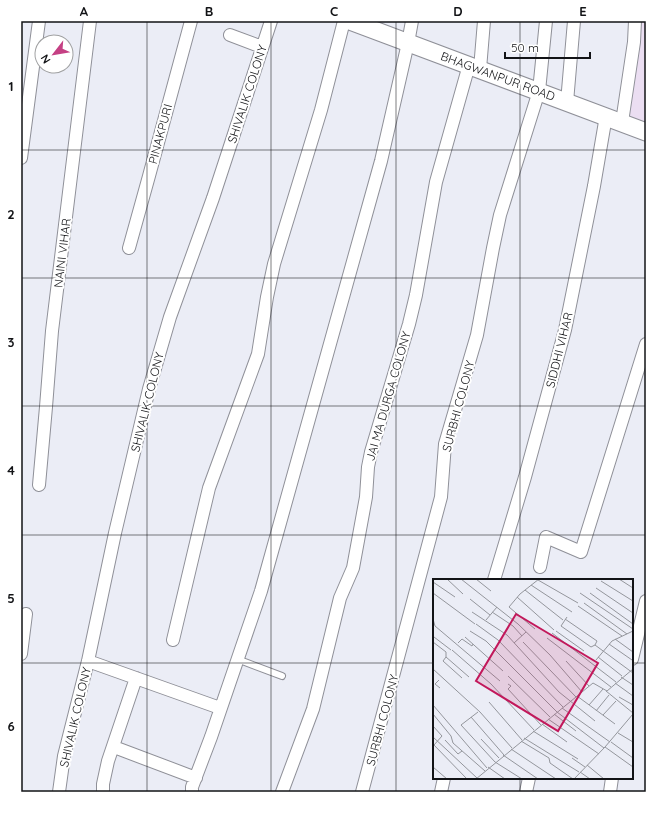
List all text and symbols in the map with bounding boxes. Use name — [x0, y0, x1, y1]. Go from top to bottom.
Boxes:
text: A — [80, 3, 89, 19]
text: B — [205, 3, 213, 19]
text: C — [330, 3, 338, 19]
text: D — [453, 3, 463, 19]
text: E — [579, 3, 587, 19]
north arrow — [34, 34, 74, 74]
scale bar — [505, 34, 590, 60]
text: 50 m — [511, 40, 539, 55]
street label: SHIVALIK COLONY — [224, 43, 270, 145]
street label: BHAGWANPUR ROAD — [439, 48, 558, 104]
text: N — [37, 52, 54, 66]
text: 1 — [8, 78, 14, 94]
street label: PINAKPURI — [145, 102, 175, 166]
text: 2 — [7, 206, 15, 222]
street label: NAINI VIHAR — [50, 217, 74, 289]
street label: SIDDHI VIHAR — [542, 311, 576, 389]
street label: JAI MA DURGA COLONY — [362, 329, 414, 463]
text: 3 — [8, 334, 15, 350]
street label: SHIVALIK COLONY — [127, 350, 167, 454]
street label: SURBHI COLONY — [439, 358, 477, 453]
text: 4 — [7, 462, 15, 478]
inset map — [433, 579, 633, 779]
text: 5 — [7, 590, 15, 606]
street label: SHIVALIK COLONY — [56, 665, 94, 769]
street label: SURBHI COLONY — [363, 672, 401, 767]
text: 6 — [7, 718, 15, 734]

